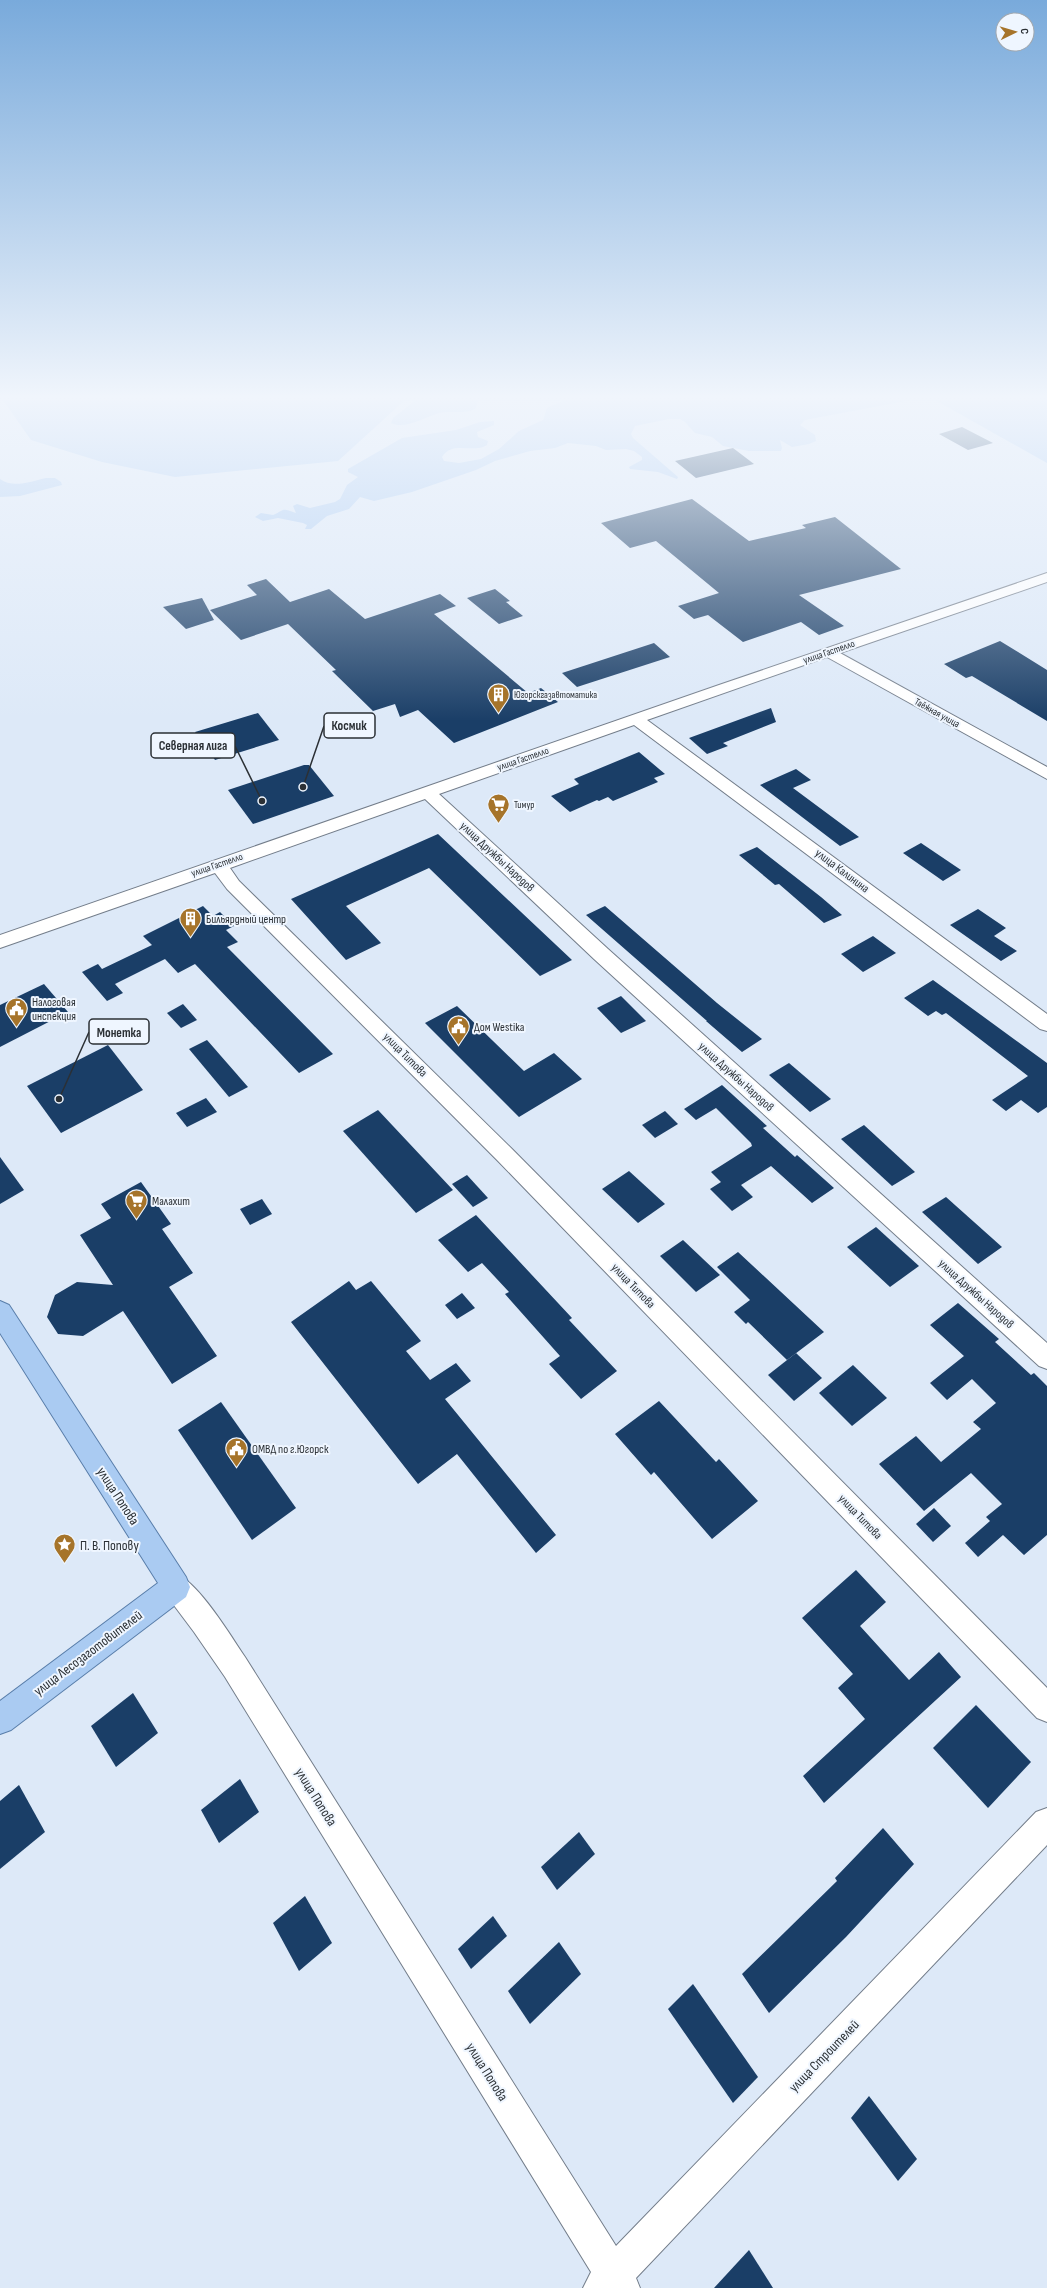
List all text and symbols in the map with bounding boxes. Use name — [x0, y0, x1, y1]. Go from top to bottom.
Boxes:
north arrow — [995, 12, 1035, 52]
text: С — [1018, 28, 1031, 35]
street label: улица Гастелло — [802, 638, 856, 666]
building icon: Югорскгазавтоматика — [485, 682, 511, 715]
place label: Югорскгазавтоматика — [514, 689, 597, 701]
street label: Таёжная улица — [912, 696, 962, 730]
callout: Космик — [324, 713, 375, 738]
text: Космик — [331, 718, 367, 734]
callout: Северная лига — [151, 733, 235, 758]
text: Северная лига — [159, 738, 227, 754]
street label: улица Гастелло — [496, 745, 550, 773]
supermarket icon: Тимур — [485, 792, 511, 825]
place label: Тимур — [514, 799, 534, 811]
street label: улица Дружбы Народов — [457, 819, 537, 895]
street label: улица Калинина — [812, 846, 872, 897]
street label: улица Гастелло — [190, 851, 244, 879]
building icon: Бильярдный центр — [178, 906, 204, 939]
place label: Бильярдный центр — [206, 912, 286, 927]
place label: Налоговая инспекция — [32, 995, 76, 1024]
public building icon: Налоговая инспекция — [4, 996, 30, 1029]
public building icon: Дом Westika — [445, 1014, 471, 1047]
callout: Монетка — [89, 1019, 149, 1044]
place label: Дом Westika — [474, 1020, 525, 1035]
text: Монетка — [97, 1025, 141, 1041]
street label: улица Титова — [380, 1030, 431, 1081]
street label: улица Дружбы Народов — [695, 1039, 777, 1115]
supermarket icon: Малахит — [124, 1188, 150, 1221]
place label: Малахит — [152, 1194, 190, 1209]
street label: улица Дружбы Народов — [935, 1256, 1017, 1332]
street label: улица Титова — [608, 1260, 658, 1312]
public building icon: ОМВД по г.Югорск — [223, 1436, 249, 1469]
place label: ОМВД по г.Югорск — [252, 1442, 329, 1457]
street label: улица Попова — [93, 1464, 143, 1528]
street label: улица Титова — [835, 1491, 885, 1543]
place icon: П. В. Попову — [51, 1532, 77, 1565]
place label: П. В. Попову — [80, 1537, 139, 1554]
street label: улица Лесозаготовителей — [30, 1607, 146, 1699]
street label: улица Попова — [291, 1765, 341, 1829]
street label: улица Строителей — [785, 2016, 863, 2096]
street label: улица Попова — [462, 2040, 512, 2104]

